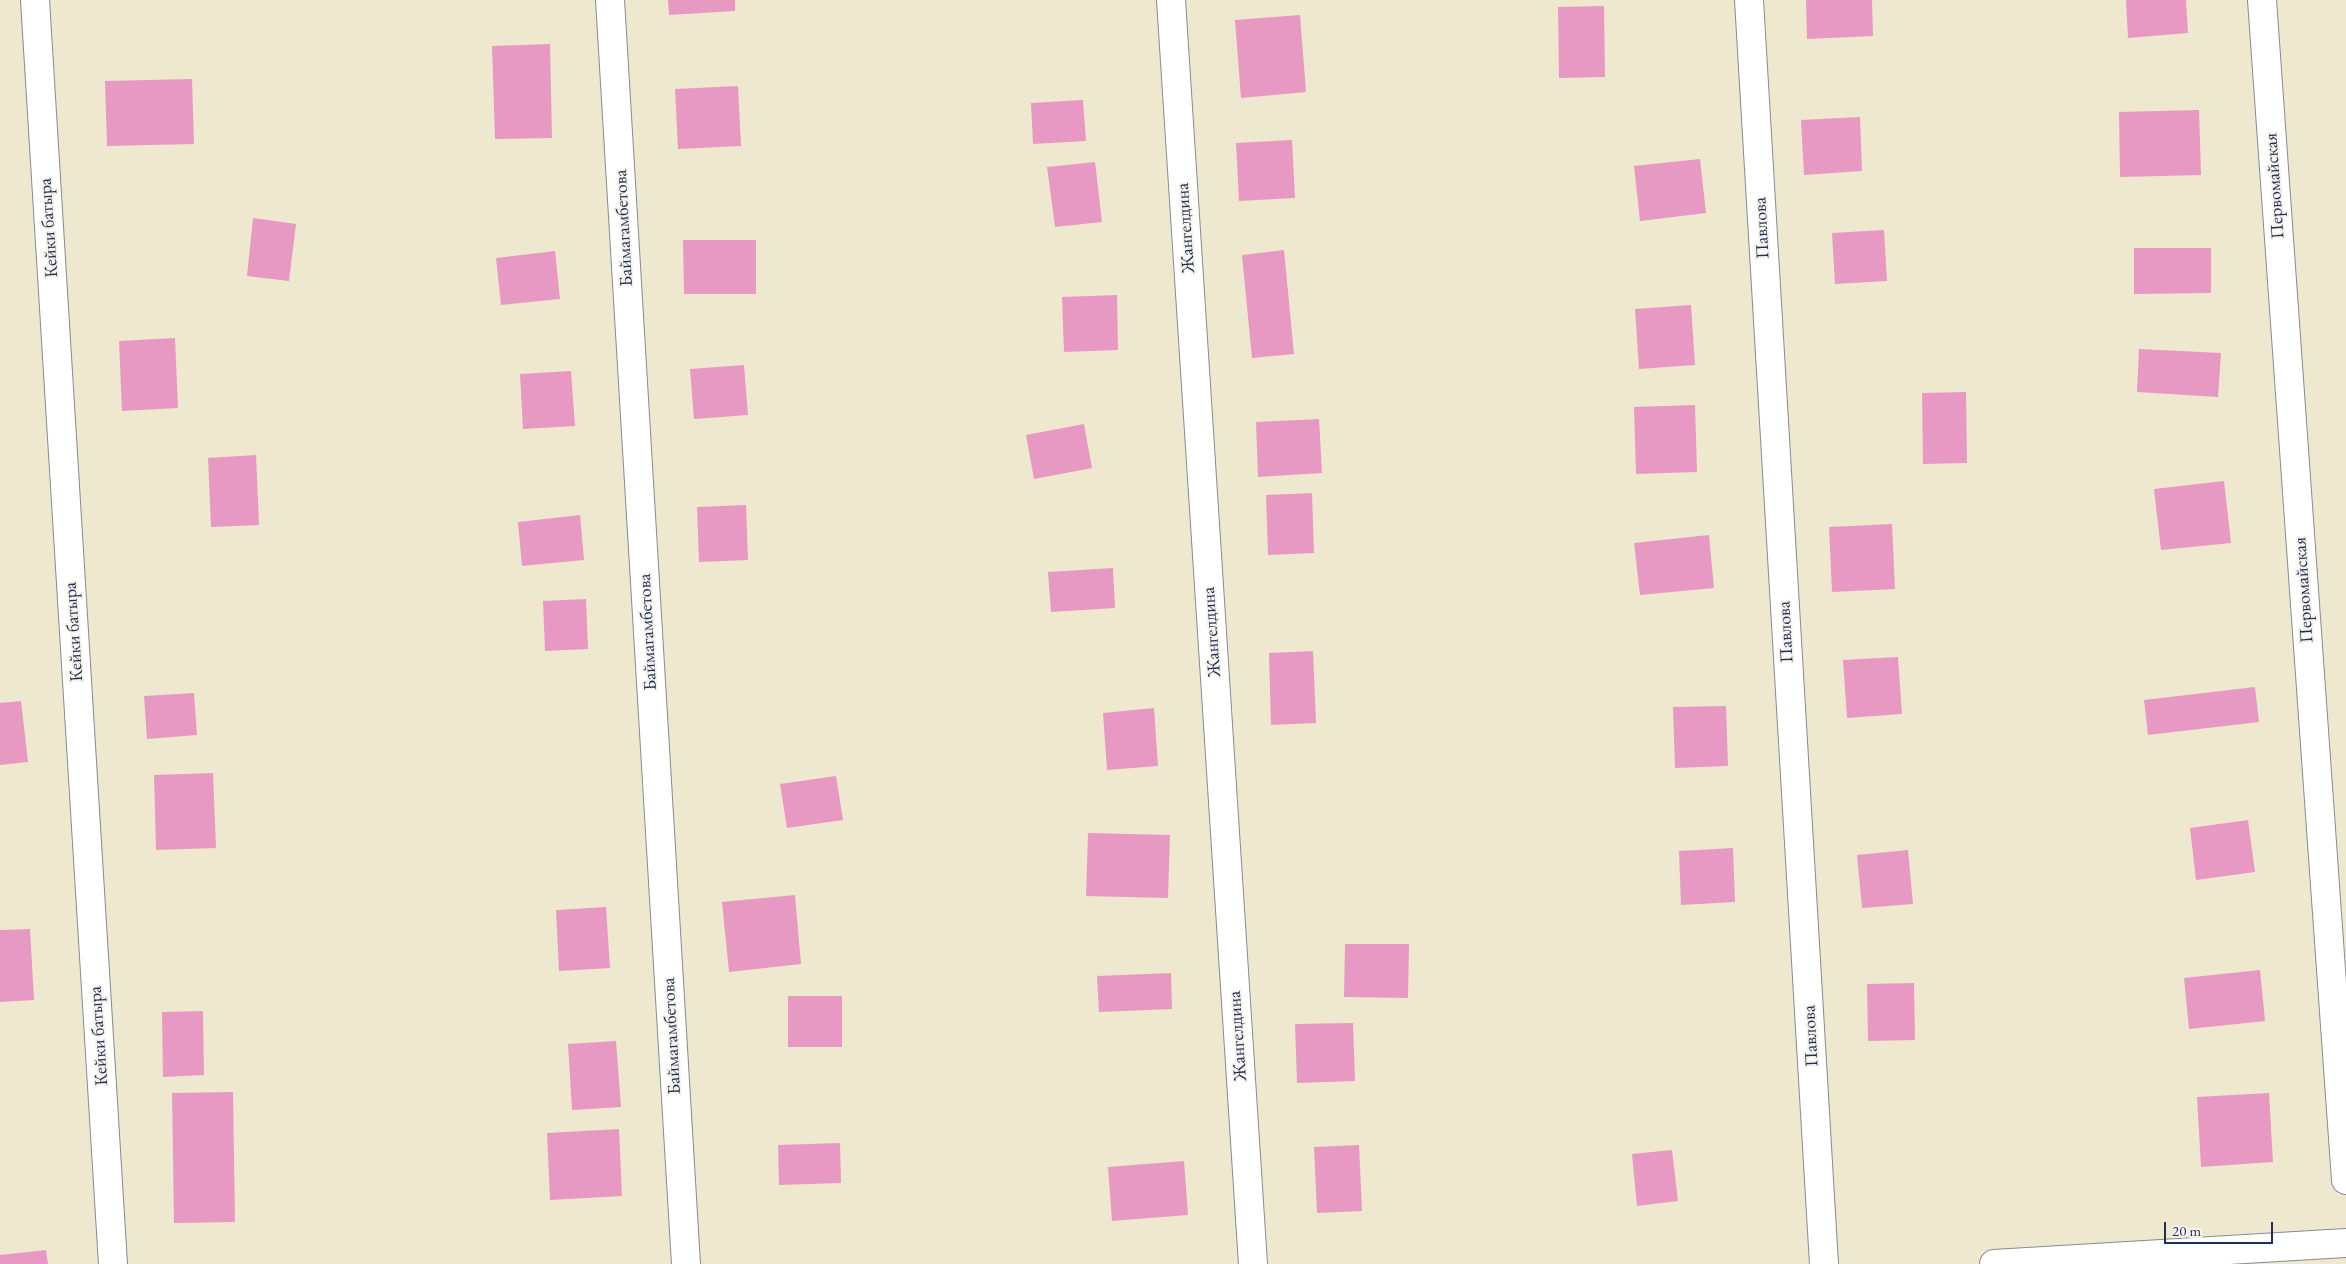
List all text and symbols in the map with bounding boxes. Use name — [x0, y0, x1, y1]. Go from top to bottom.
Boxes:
street label: Первомайская — [2261, 132, 2289, 240]
street label: Баймагамбетова — [610, 169, 638, 287]
street label: Кейки батыра — [35, 178, 63, 278]
street label: Жангелдина — [1172, 182, 1200, 274]
street label: Павлова — [1750, 197, 1774, 259]
street label: Первомайская — [2290, 536, 2318, 644]
street label: Баймагамбетова — [634, 573, 662, 691]
street label: Кейки батыра — [60, 582, 88, 682]
street label: Жангелдина — [1198, 586, 1226, 678]
street label: Павлова — [1774, 601, 1798, 663]
street label: Баймагамбетова — [658, 977, 686, 1095]
street label: Кейки батыра — [85, 986, 113, 1086]
street label: Жангелдина — [1224, 990, 1252, 1082]
street label: Павлова — [1799, 1005, 1823, 1067]
scale bar — [2166, 1212, 2275, 1244]
text: 20 m — [2172, 1221, 2201, 1240]

